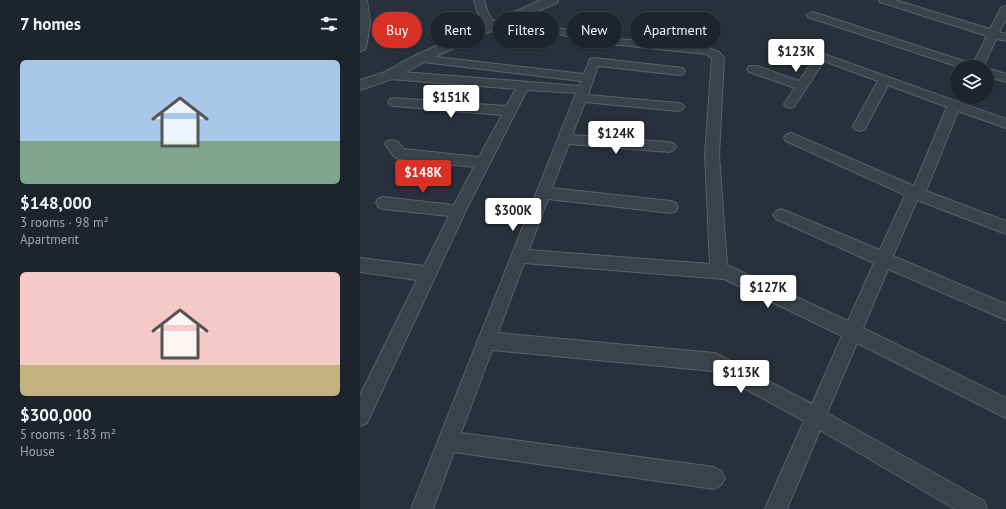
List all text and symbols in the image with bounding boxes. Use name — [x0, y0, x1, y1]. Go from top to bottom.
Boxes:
chip: Buy — [372, 12, 422, 48]
chip: Rent — [430, 12, 485, 48]
chip: Filters — [493, 12, 559, 48]
chip: New — [567, 12, 622, 48]
chip: Apartment — [630, 12, 721, 48]
text: 7 homes — [20, 13, 81, 35]
icon: filters — [318, 13, 340, 35]
pin: $123K — [768, 39, 824, 73]
text: $123K — [777, 43, 815, 60]
map controls — [950, 60, 994, 104]
button: layers — [950, 60, 994, 104]
pin: $151K — [423, 85, 479, 119]
icon: home — [144, 86, 216, 158]
text: $151K — [432, 89, 470, 106]
pin: $124K — [588, 121, 644, 155]
text: $124K — [597, 125, 635, 142]
pin: $148K — [395, 160, 451, 194]
text: $148K — [404, 164, 442, 181]
text: $148,000 — [20, 192, 92, 214]
pin: $300K — [485, 198, 541, 232]
text: $300K — [494, 202, 532, 219]
text: 3 rooms · 98 m² — [20, 214, 109, 231]
text: Apartment — [20, 231, 79, 248]
pin: $127K — [740, 275, 796, 309]
text: $127K — [749, 279, 787, 296]
icon: home — [144, 298, 216, 370]
pin: $113K — [713, 360, 769, 394]
text: $113K — [722, 364, 760, 381]
text: $300,000 — [20, 404, 92, 426]
text: 5 rooms · 183 m² — [20, 426, 116, 443]
text: House — [20, 443, 55, 460]

